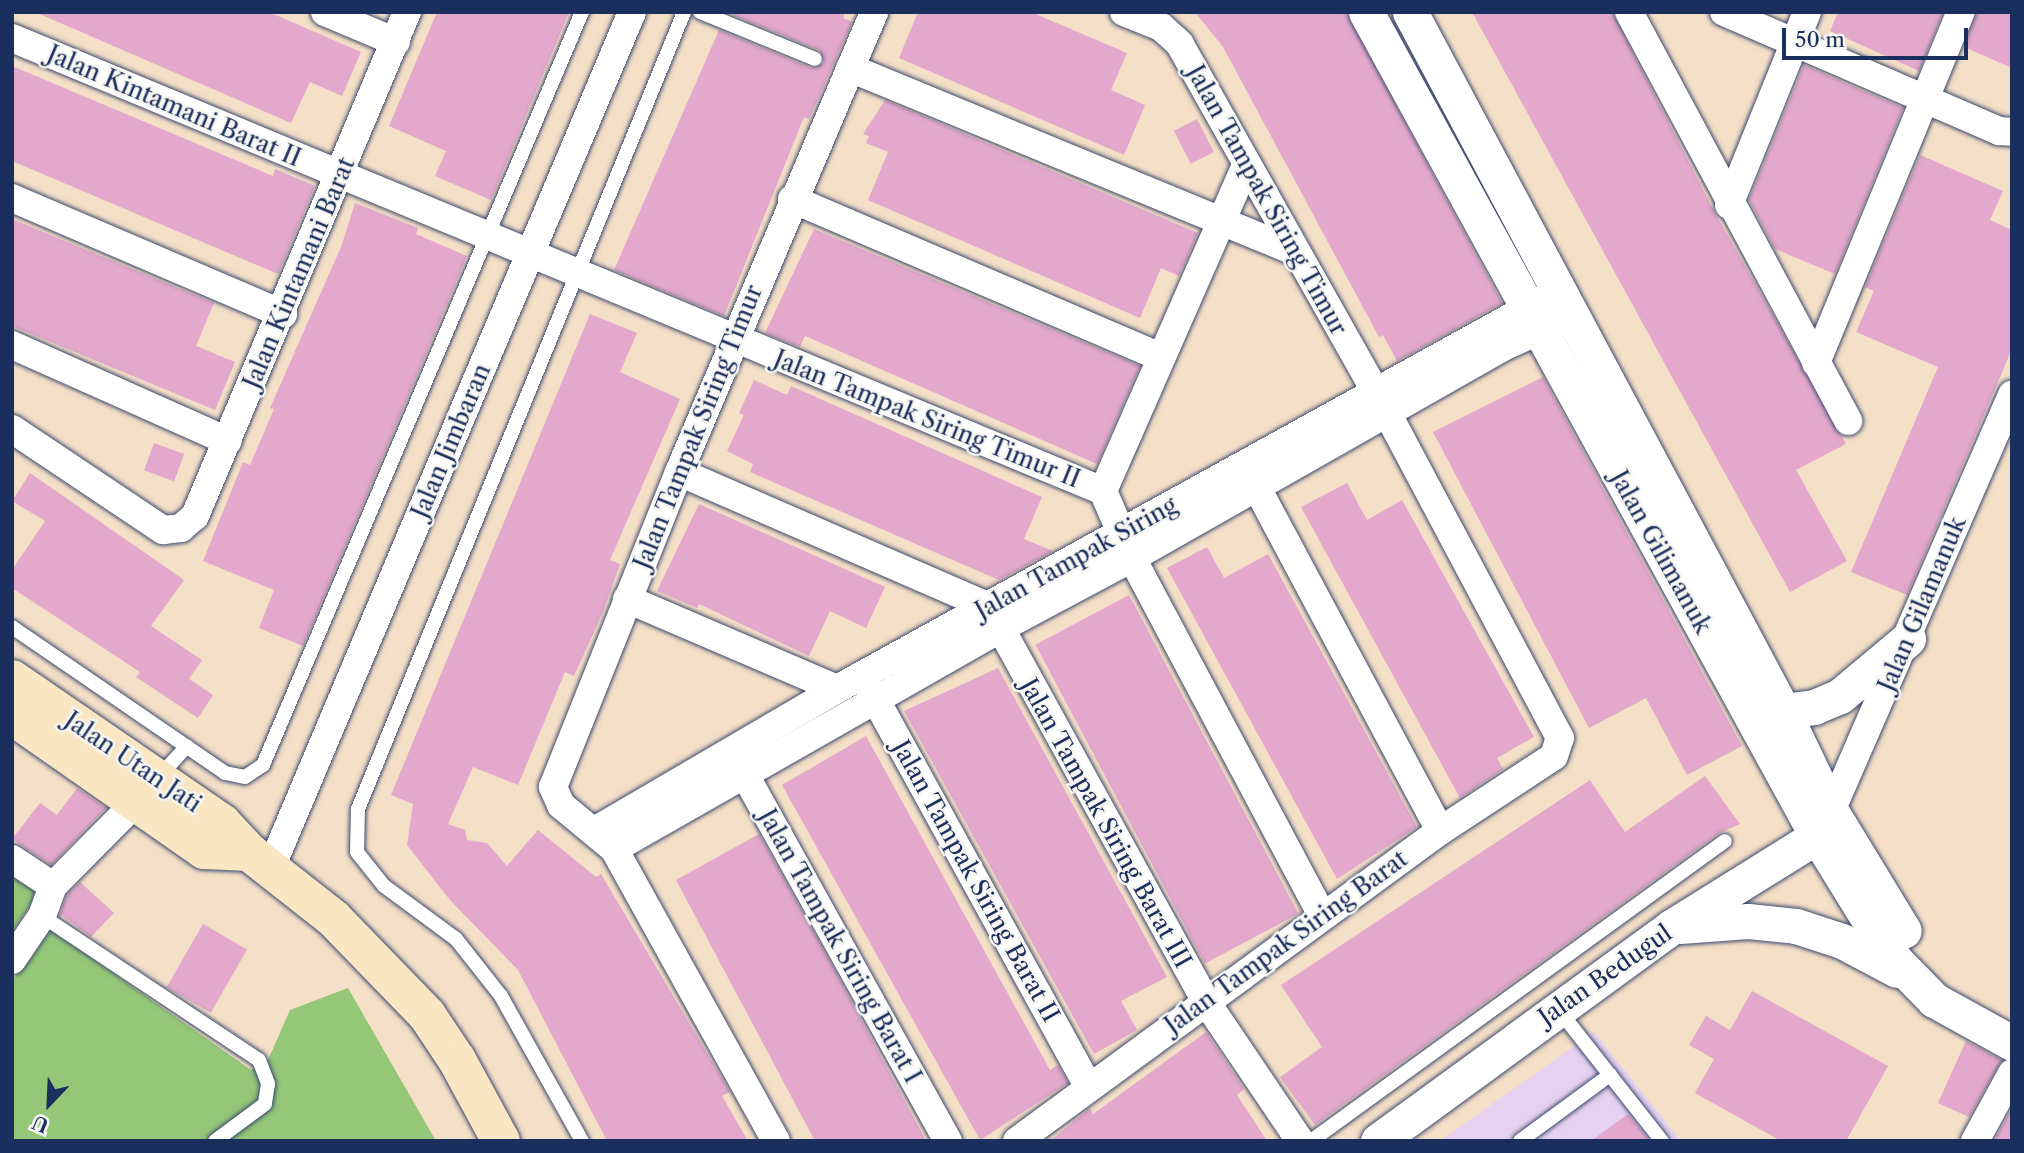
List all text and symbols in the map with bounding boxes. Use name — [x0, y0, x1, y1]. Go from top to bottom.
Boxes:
scale bar — [1786, 14, 1972, 58]
text: 50 m — [1795, 27, 1845, 52]
street label: Jalan Kintamani Barat II — [43, 39, 305, 173]
street label: Jalan Tampak Siring Timur — [1180, 59, 1354, 341]
street label: Jalan Kintamani Barat — [237, 153, 361, 393]
street label: Jalan Tampak Siring Timur — [627, 280, 769, 574]
street label: Jalan Tampak Siring Timur II — [769, 344, 1085, 494]
street label: Jalan Jimbaran — [405, 359, 497, 523]
street label: Jalan Gilimanuk — [1604, 466, 1718, 638]
street label: Jalan Tampak Siring — [970, 490, 1182, 626]
street label: Jalan Gilamanuk — [1872, 512, 1972, 696]
street label: Jalan Tampak Siring Barat III — [1014, 673, 1198, 973]
street label: Jalan Utan Jati — [59, 706, 207, 818]
street label: Jalan Tampak Siring Barat II — [886, 735, 1066, 1027]
street label: Jalan Tampak Siring Barat I — [752, 804, 928, 1088]
street label: Jalan Tampak Siring Barat — [1159, 844, 1413, 1040]
street label: Jalan Bedugul — [1533, 918, 1677, 1032]
north arrow — [14, 1069, 84, 1139]
text: U — [29, 1110, 52, 1137]

